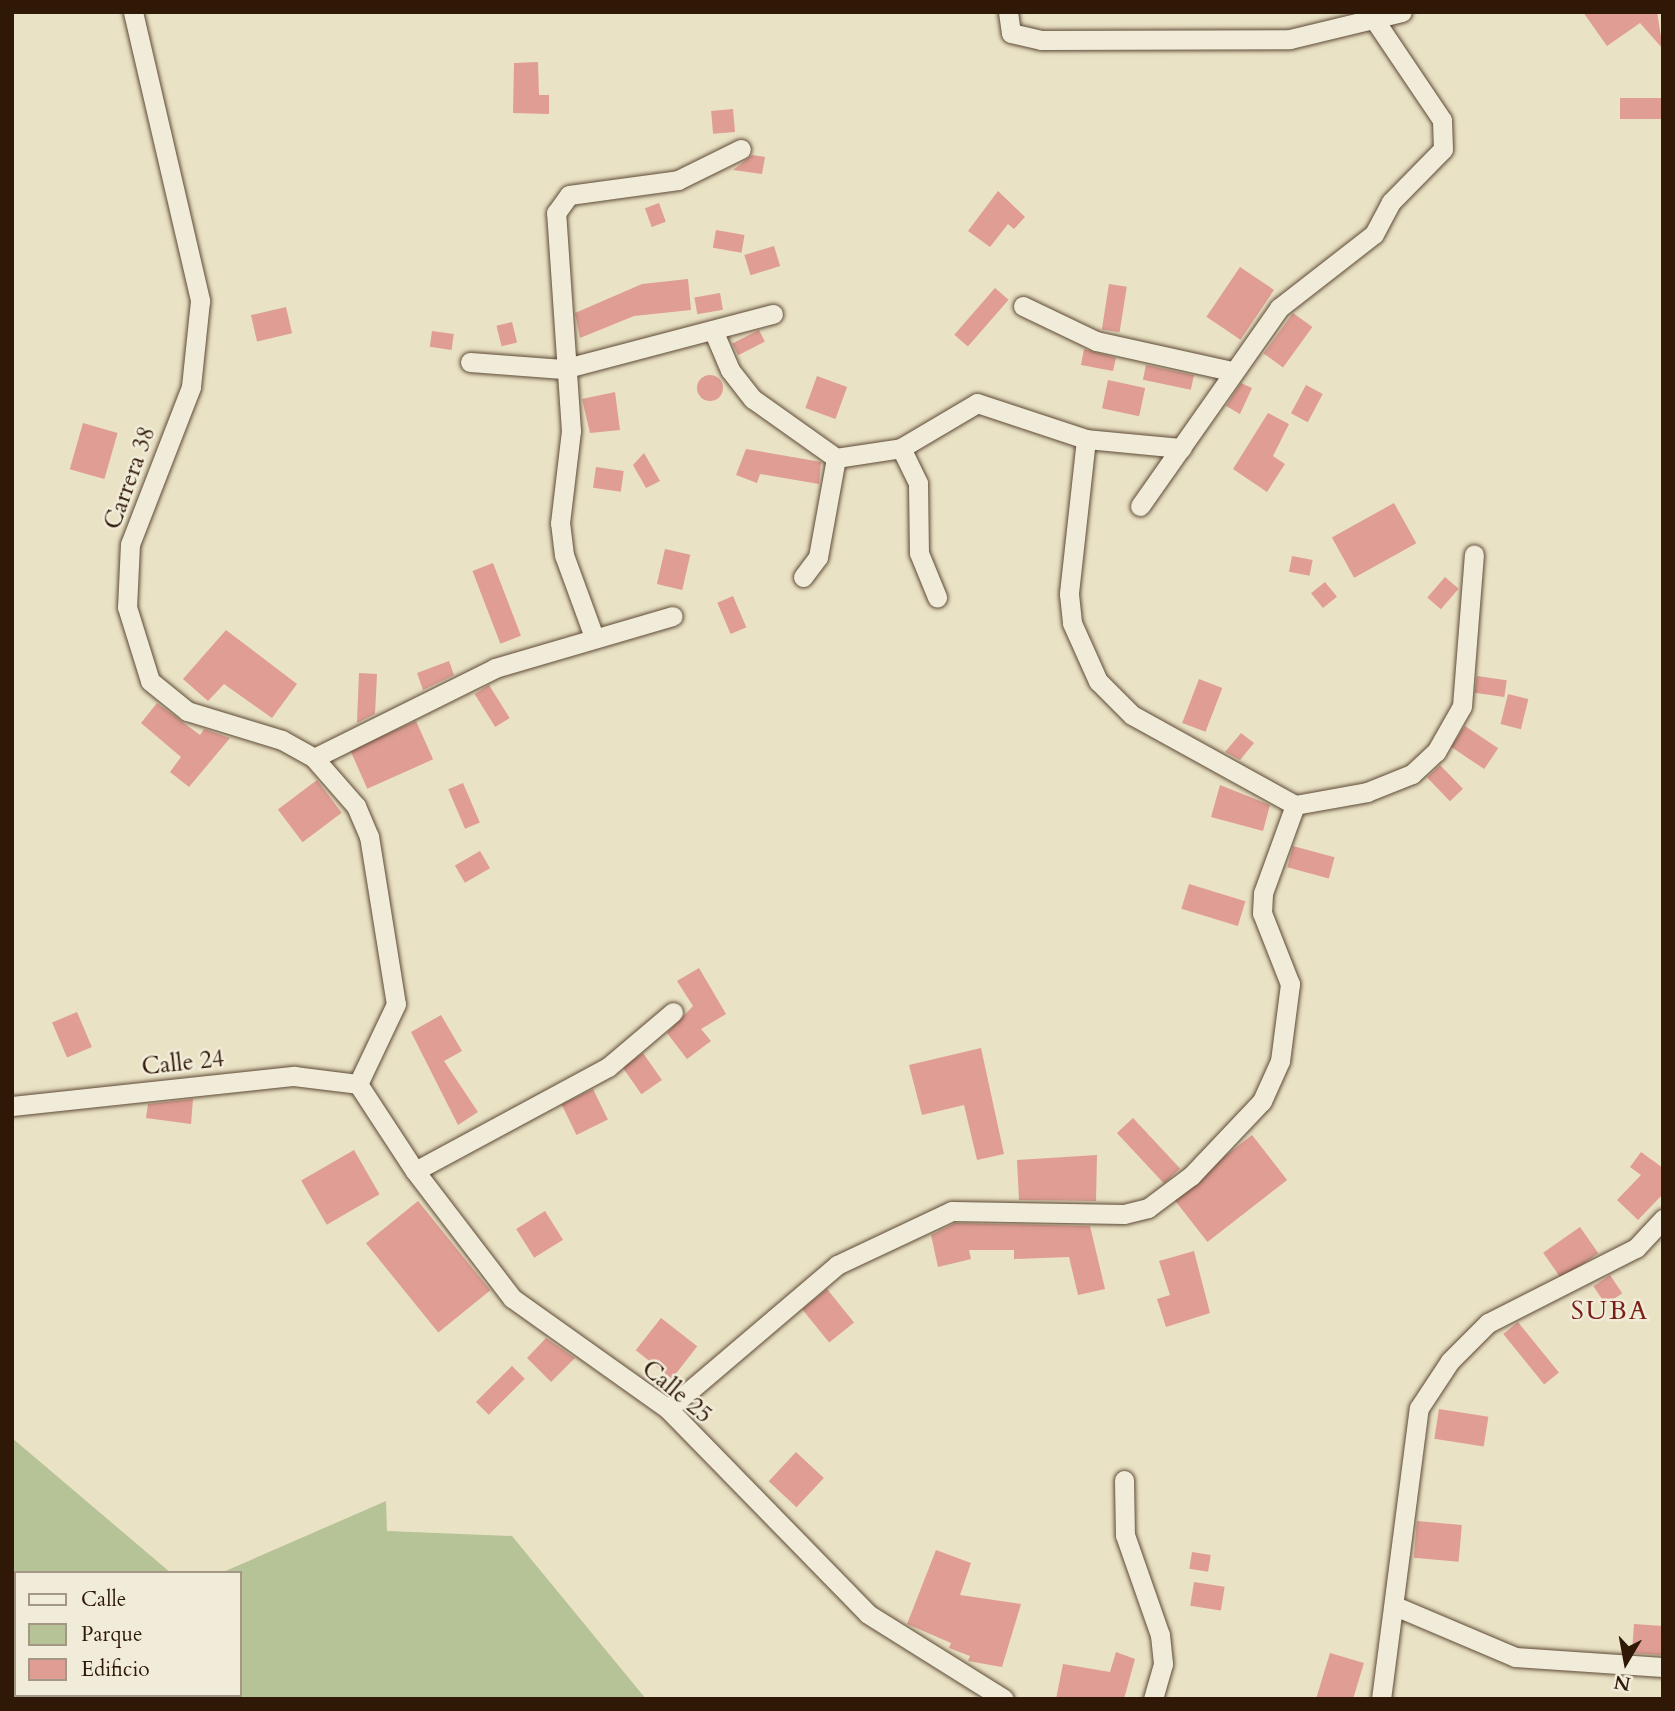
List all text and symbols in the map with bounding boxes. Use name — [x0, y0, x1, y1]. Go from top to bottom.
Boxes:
street label: Carrera 38 — [98, 423, 162, 533]
street label: Calle 24 — [140, 1044, 226, 1082]
district label: SUBA — [1571, 1295, 1649, 1327]
street label: Calle 25 — [636, 1354, 718, 1430]
legend — [14, 1571, 242, 1697]
text: Calle — [81, 1585, 126, 1614]
text: Parque — [81, 1620, 142, 1649]
north arrow — [1591, 1627, 1661, 1697]
text: Edificio — [81, 1655, 150, 1684]
text: N — [1612, 1668, 1633, 1697]

